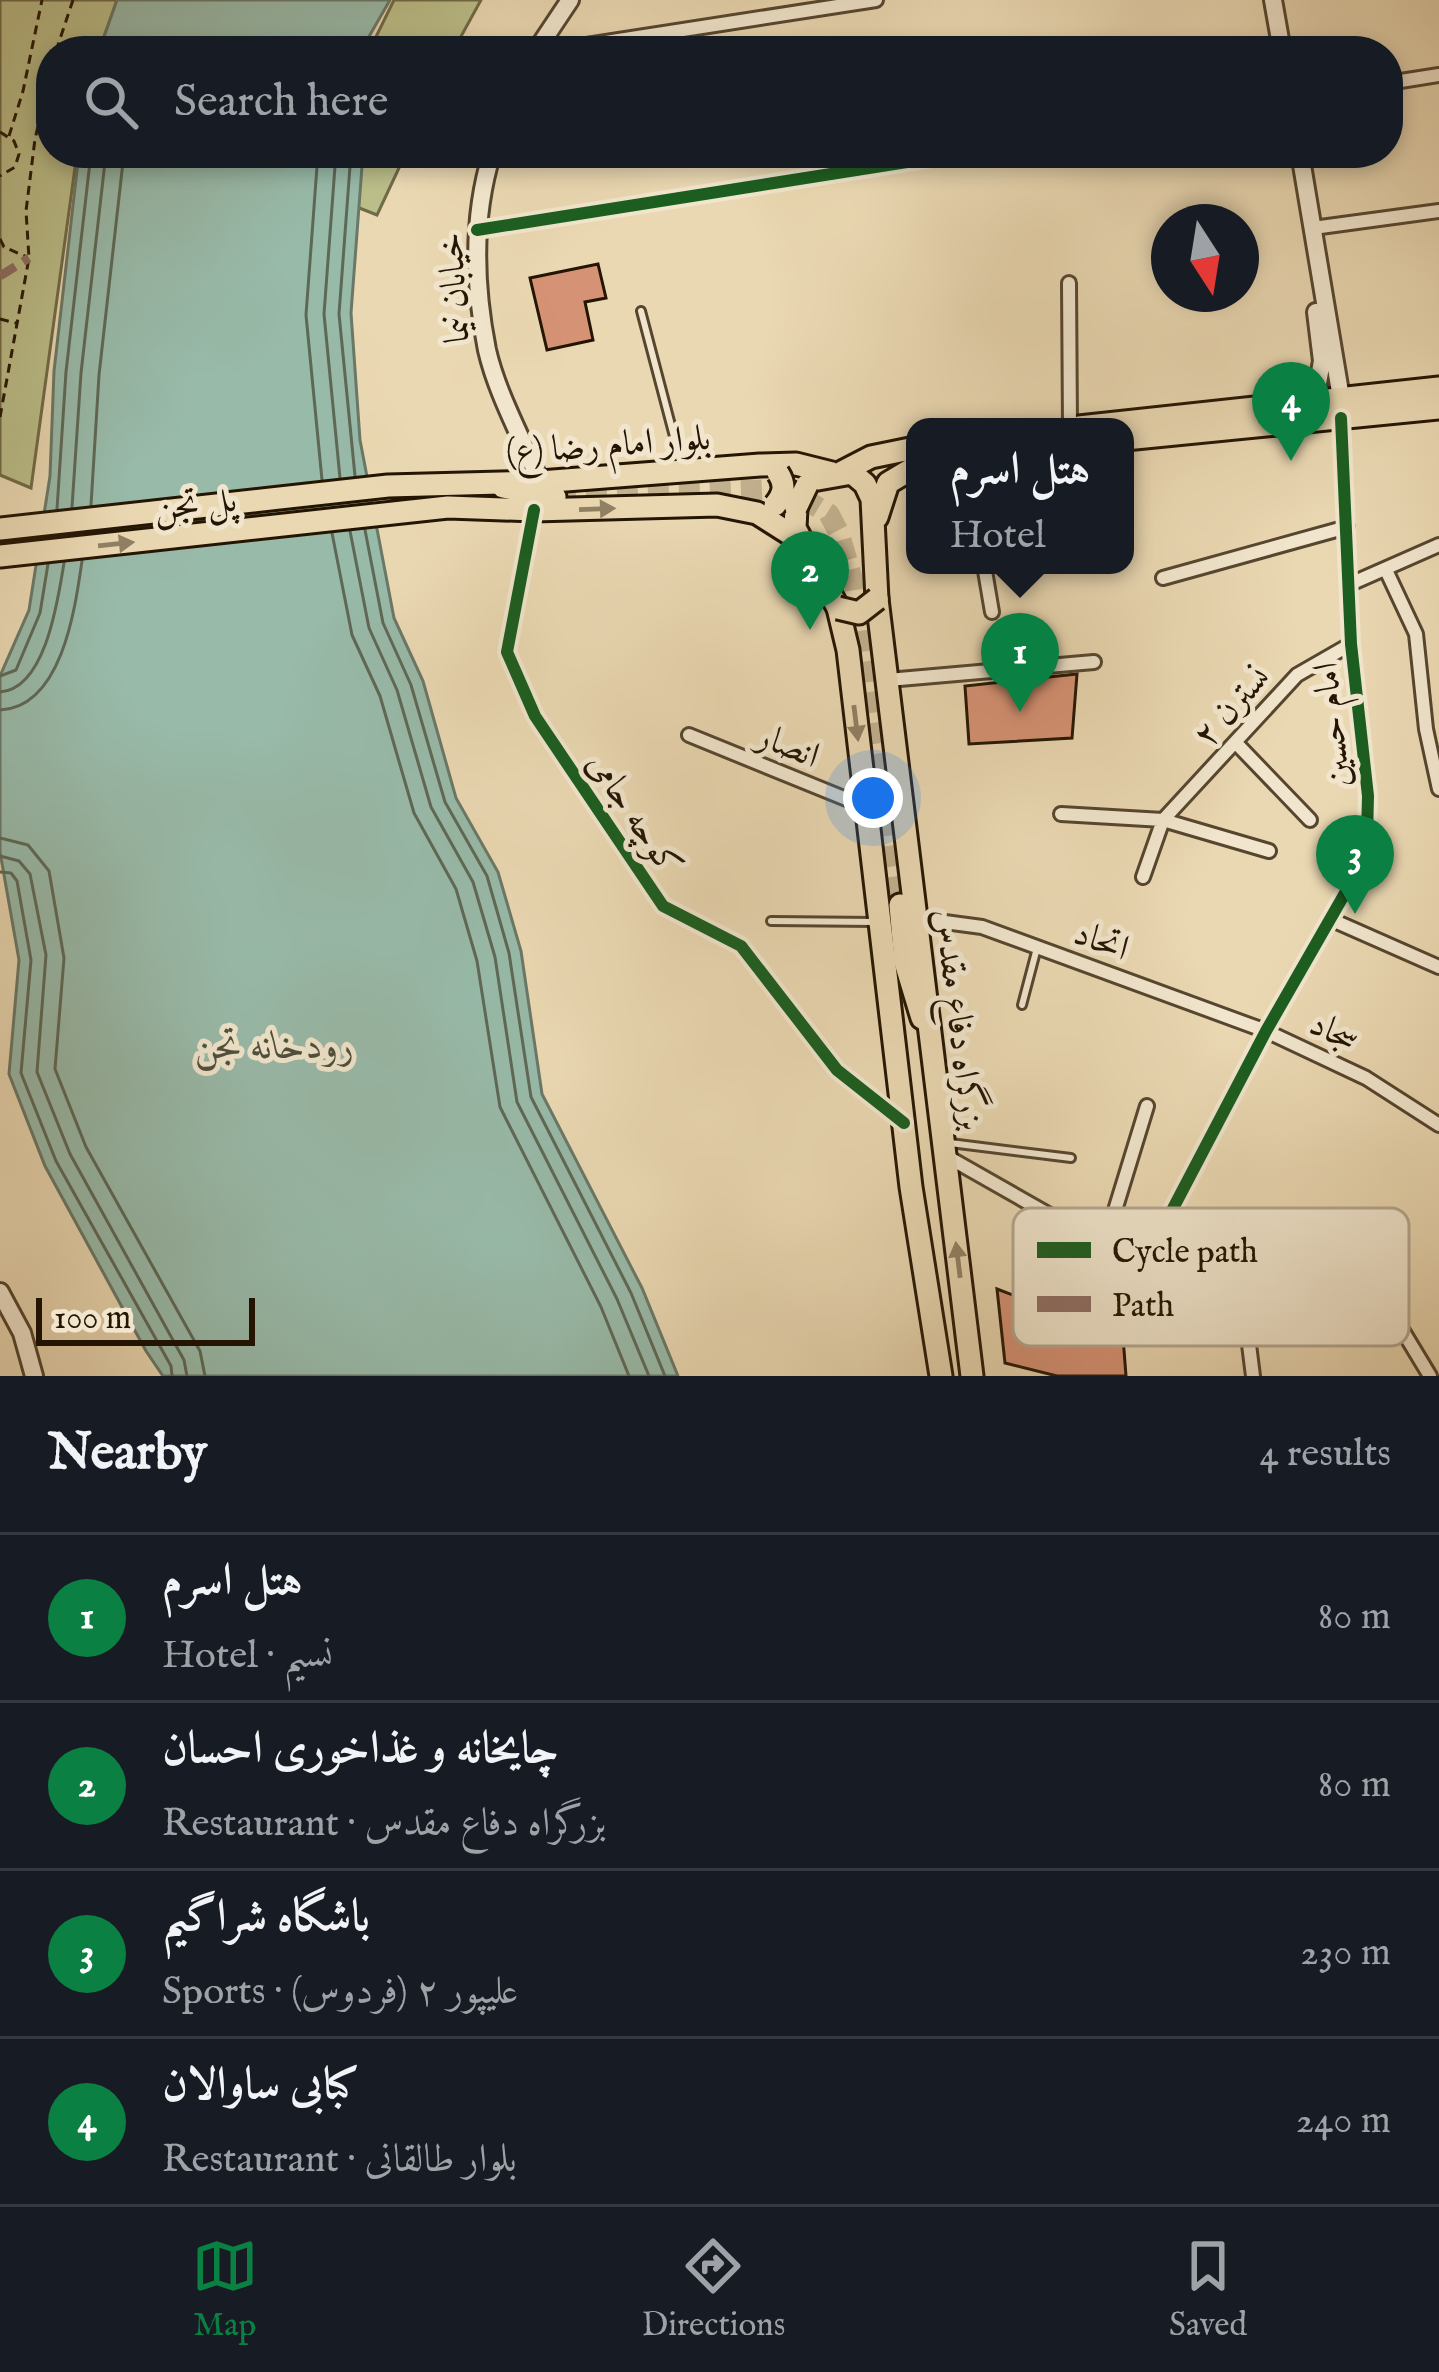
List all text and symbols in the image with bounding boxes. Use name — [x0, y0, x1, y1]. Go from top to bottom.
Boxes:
search box — [36, 36, 1403, 168]
icon: search — [78, 69, 144, 135]
text: Search here — [174, 74, 388, 131]
north arrow — [1151, 204, 1259, 312]
street label: خیابان نیما — [428, 231, 482, 345]
pin: 4 — [1252, 362, 1330, 461]
street label: بلوار امام رضا (ع) — [504, 416, 713, 482]
popup — [906, 418, 1134, 574]
text: هتل اسرم — [950, 442, 1090, 499]
street label: پل تجن — [152, 478, 241, 533]
one-way arrow — [579, 499, 617, 518]
text: Hotel — [950, 512, 1046, 561]
pin: 2 — [771, 531, 849, 630]
one-way arrow — [98, 534, 135, 553]
pin: 1 — [981, 613, 1059, 712]
street label: نسترن ۲ — [1183, 656, 1281, 758]
street label: امام حسین — [1304, 659, 1368, 790]
one-way arrow — [847, 705, 866, 742]
street label: انصار — [747, 712, 826, 780]
street label: کوچه جامی — [575, 744, 692, 886]
your location — [843, 768, 903, 828]
pin: 3 — [1316, 815, 1394, 914]
street label: بزرگراه دفاع مقدس — [917, 906, 996, 1133]
street label: اتحاد — [1067, 911, 1135, 973]
street label: سجاد — [1302, 1001, 1366, 1064]
water label: رودخانه تجن — [194, 1023, 354, 1072]
legend — [1013, 1208, 1409, 1346]
text: Cycle path — [1112, 1232, 1258, 1274]
one-way arrow — [948, 1241, 967, 1278]
text: Path — [1112, 1286, 1174, 1328]
scale bar — [36, 1292, 255, 1345]
text: 100 m — [54, 1298, 131, 1340]
text: Nearby — [48, 1422, 207, 1487]
text: 4 results — [1259, 1430, 1391, 1479]
text: هتل اسرم — [162, 1553, 303, 1610]
text: 1 — [80, 1593, 94, 1642]
text: 80 m — [1318, 1593, 1391, 1642]
text: Hotel · نسیم — [162, 1632, 333, 1681]
text: چایخانه و غذاخوری احسان — [162, 1721, 559, 1778]
text: 2 — [78, 1761, 96, 1810]
text: 80 m — [1318, 1761, 1391, 1810]
text: Restaurant · بزرگراه دفاع مقدس — [162, 1800, 606, 1849]
text: باشگاه شراگیم — [162, 1889, 370, 1946]
text: 3 — [80, 1929, 94, 1978]
text: 230 m — [1300, 1929, 1391, 1978]
text: Sports · علیپور ۲ (فردوس) — [162, 1968, 519, 2017]
text: کبابی ساوالان — [162, 2057, 359, 2114]
text: 4 — [77, 2097, 97, 2146]
text: 240 m — [1296, 2097, 1391, 2146]
text: Restaurant · بلوار طالقانی — [162, 2136, 517, 2185]
tab: Map — [192, 2233, 258, 2347]
tab: Directions — [642, 2233, 785, 2347]
tab: Saved — [1169, 2233, 1247, 2347]

